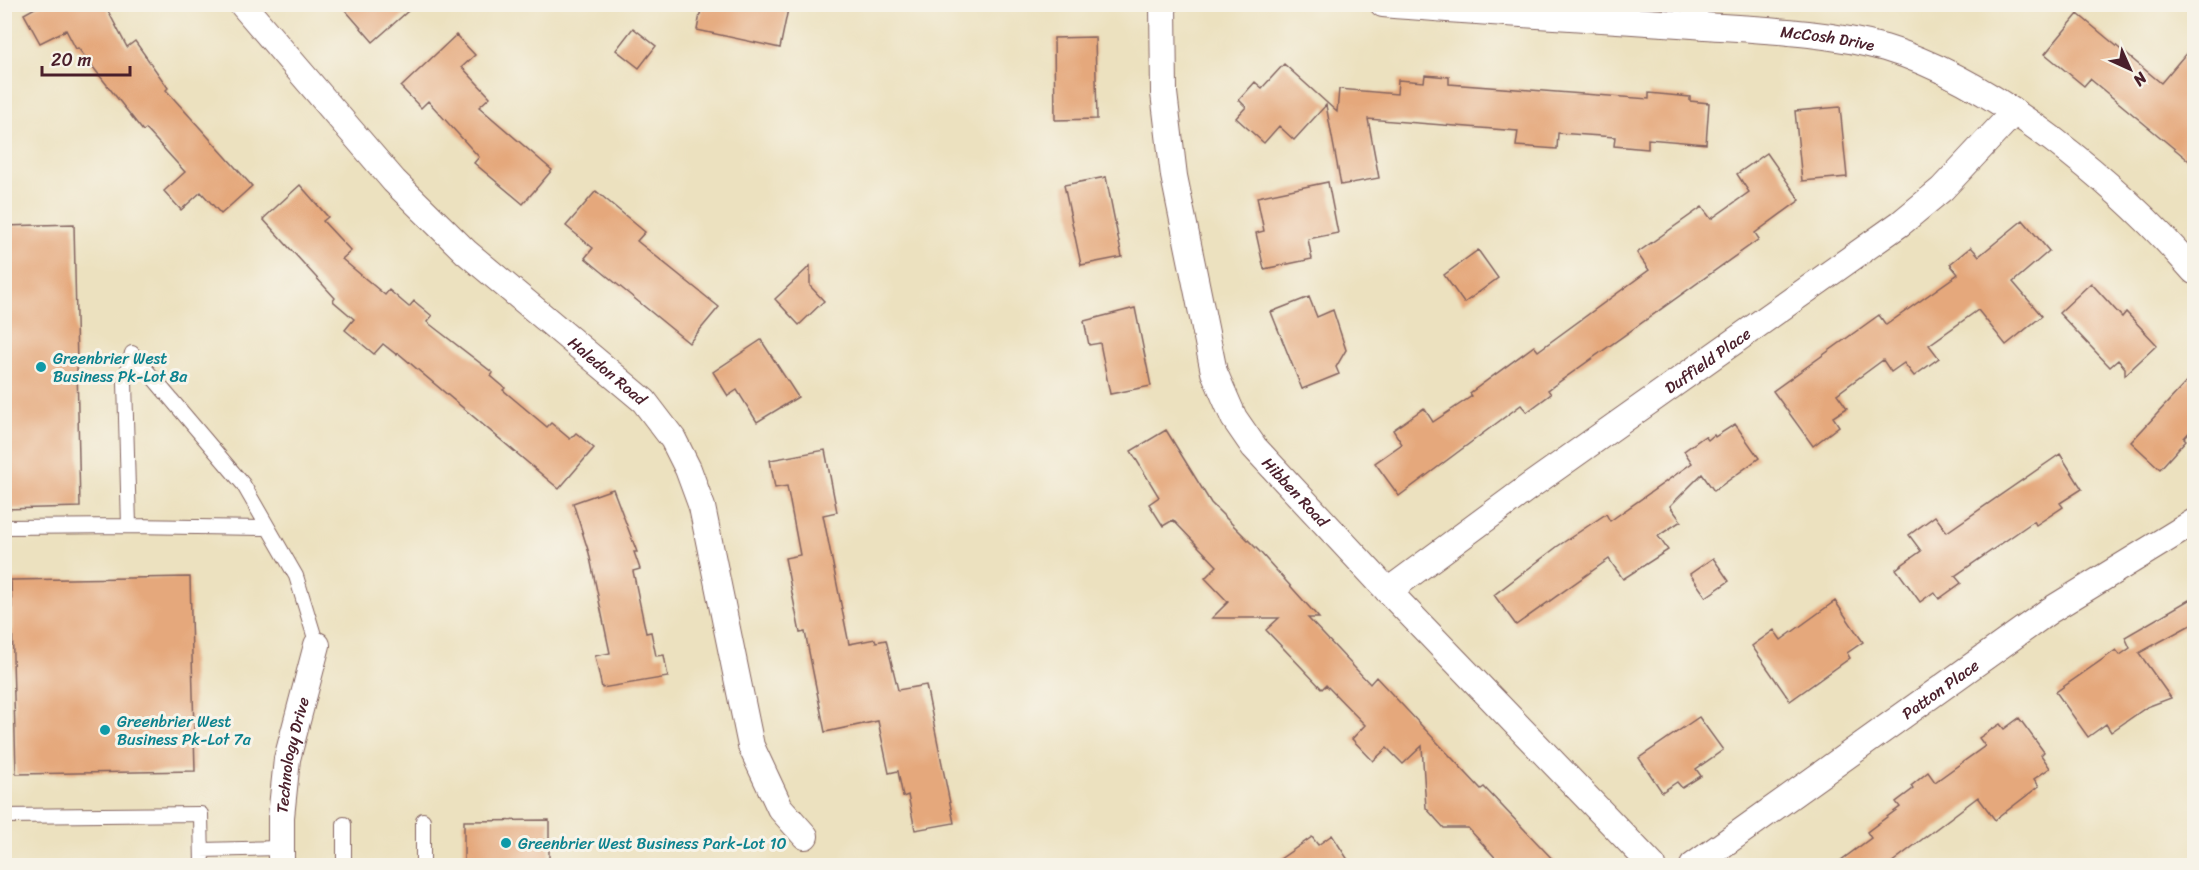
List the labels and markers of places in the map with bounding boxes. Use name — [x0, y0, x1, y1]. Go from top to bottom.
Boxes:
place label: Greenbrier West Business Pk-Lot 8a — [53, 344, 188, 391]
marker: Greenbrier West Business Pk-Lot 8a — [34, 360, 48, 374]
place label: Greenbrier West Business Pk-Lot 7a — [117, 707, 252, 754]
marker: Greenbrier West Business Pk-Lot 7a — [98, 723, 112, 737]
place label: Greenbrier West Business Park-Lot 10 — [518, 829, 787, 858]
marker: Greenbrier West Business Park-Lot 10 — [499, 836, 513, 850]

